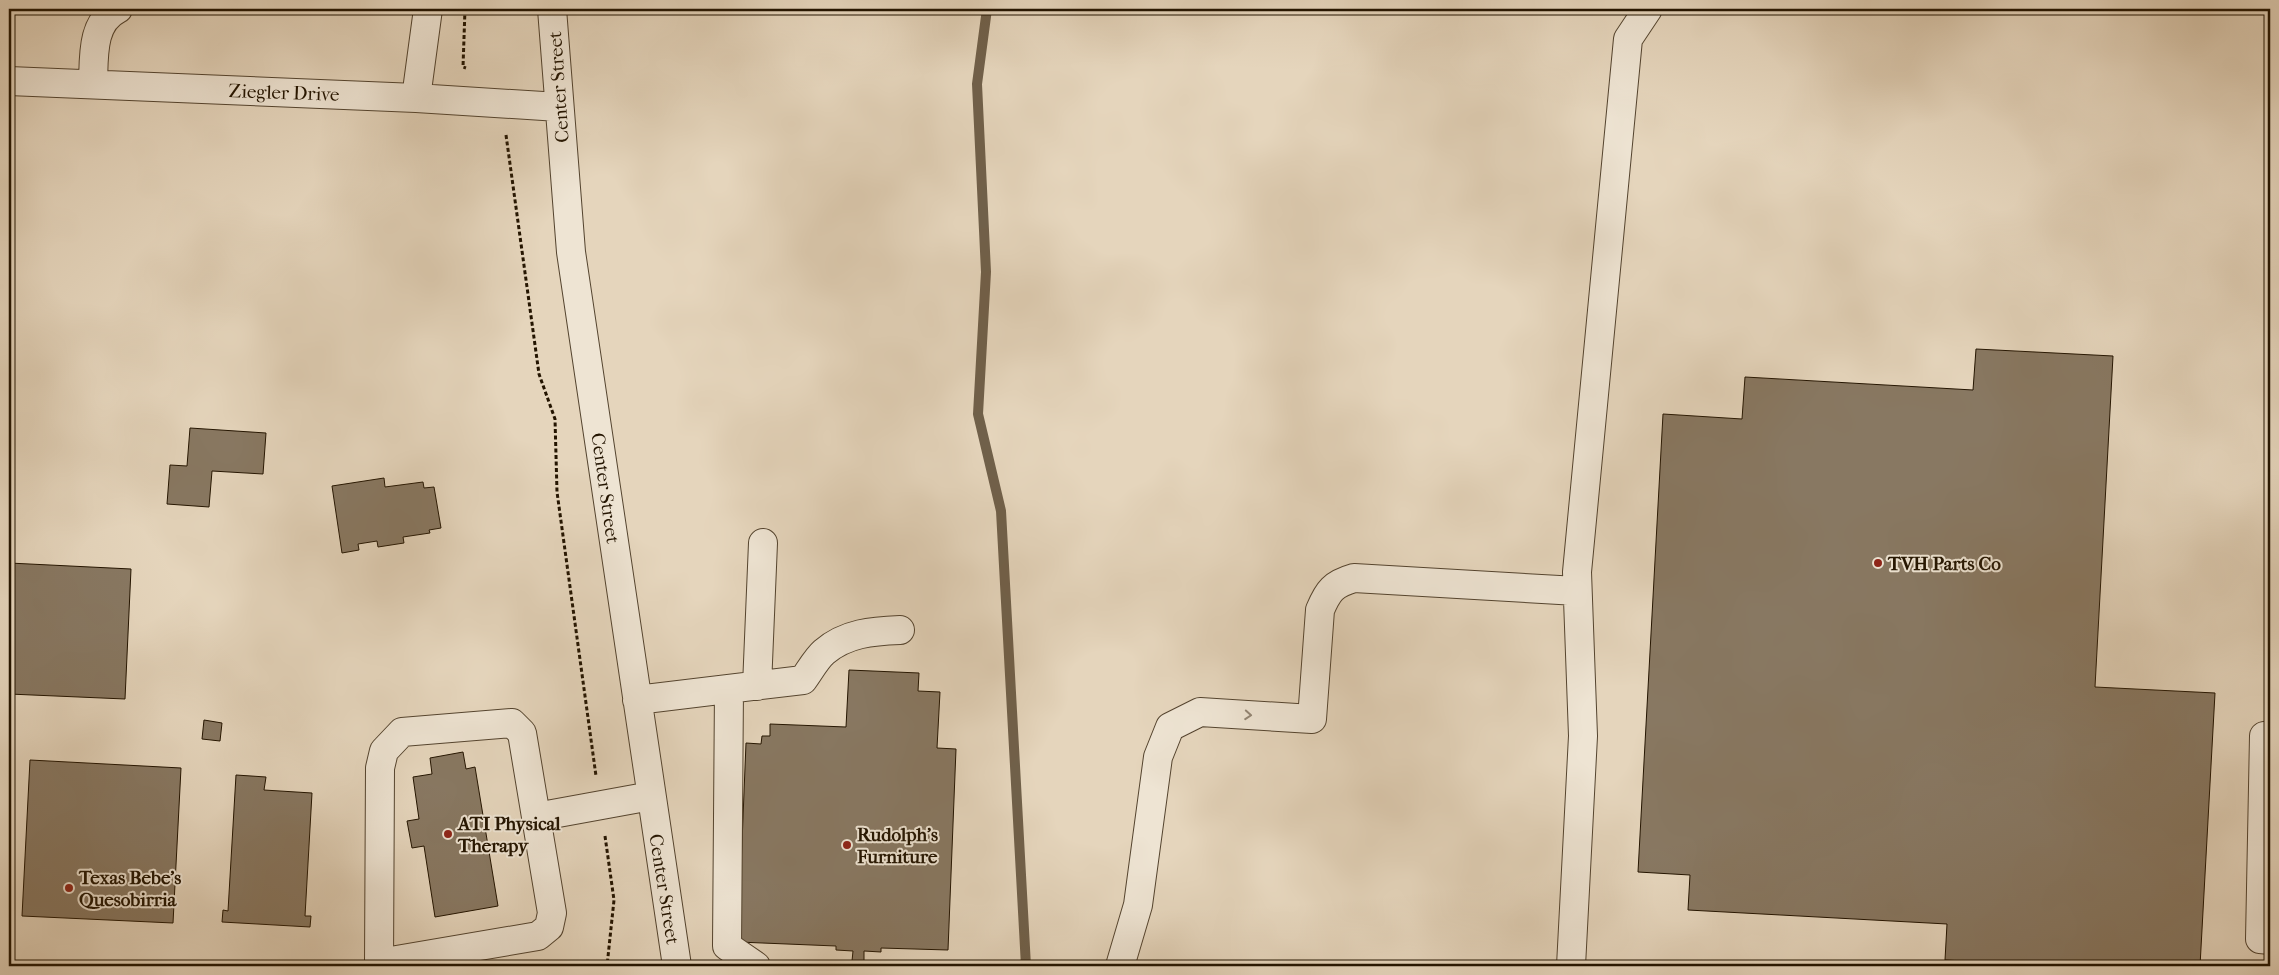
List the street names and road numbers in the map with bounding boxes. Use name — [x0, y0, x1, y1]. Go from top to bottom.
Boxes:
street label: Center Street — [544, 30, 574, 143]
street label: Ziegler Drive — [228, 80, 340, 106]
street label: Center Street — [586, 431, 624, 545]
street label: Center Street — [644, 832, 684, 946]

